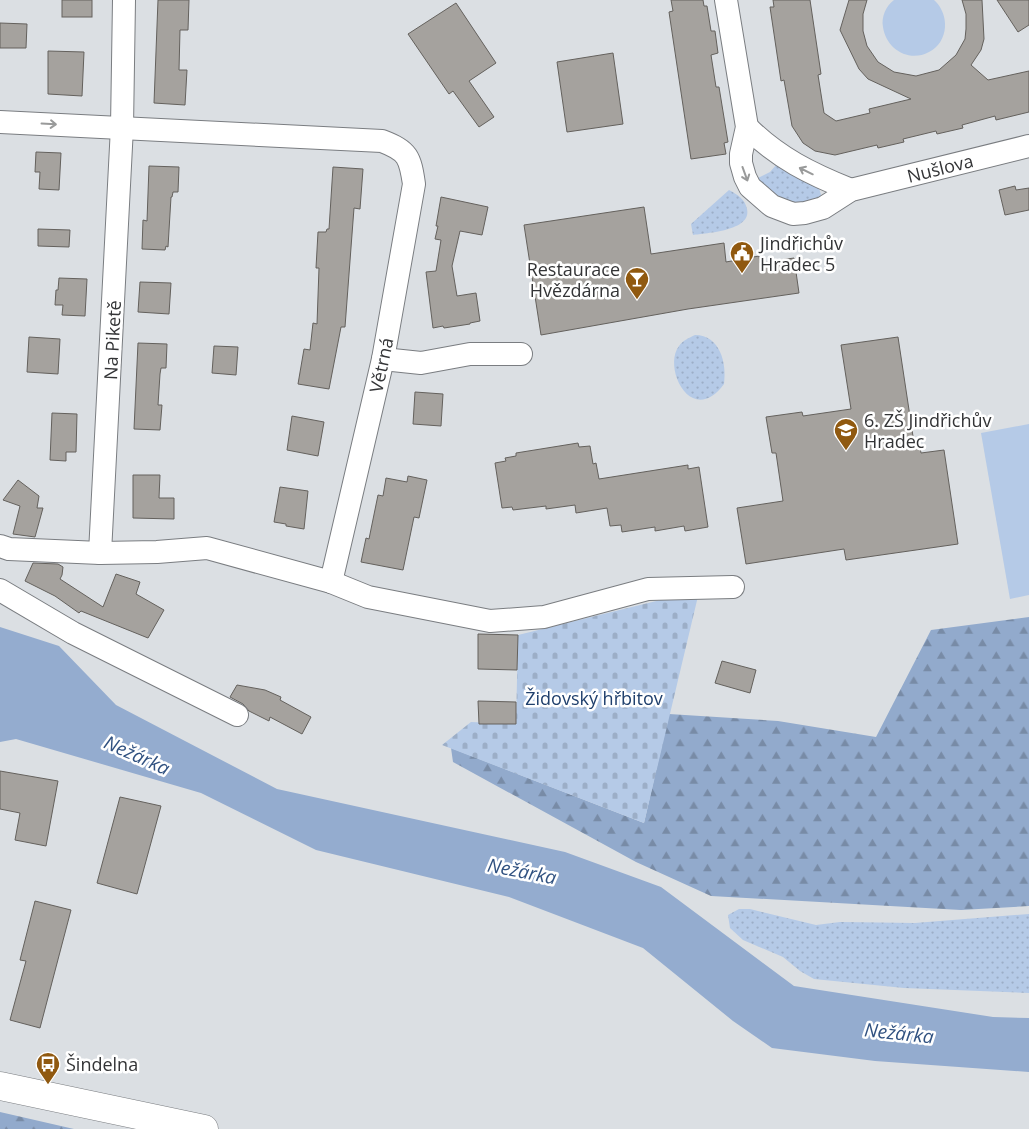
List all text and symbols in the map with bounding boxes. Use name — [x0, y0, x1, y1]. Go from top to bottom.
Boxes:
one-way arrow — [40, 119, 56, 128]
street label: Nušlova — [904, 148, 976, 188]
one-way arrow — [799, 165, 814, 175]
one-way arrow — [741, 166, 750, 181]
place label: Jindřichův Hradec 5 — [758, 231, 843, 276]
public building icon: Jindřichův Hradec 5 — [729, 240, 755, 274]
place label: Restaurace Hvězdárna — [527, 257, 620, 302]
bar icon: Restaurace Hvězdárna — [624, 266, 650, 300]
street label: Na Piketě — [98, 300, 126, 380]
street label: Větrná — [363, 335, 399, 395]
place label: 6. ZŠ Jindřichův Hradec — [864, 408, 992, 453]
school or university icon: 6. ZŠ Jindřichův Hradec — [833, 417, 859, 451]
park label: Židovský hřbitov — [525, 686, 663, 710]
water label: Nežárka — [100, 729, 174, 781]
water label: Nežárka — [485, 852, 559, 890]
water label: Nežárka — [863, 1016, 935, 1050]
bus stop icon: Šindelna — [35, 1051, 61, 1085]
place label: Šindelna — [66, 1052, 138, 1076]

